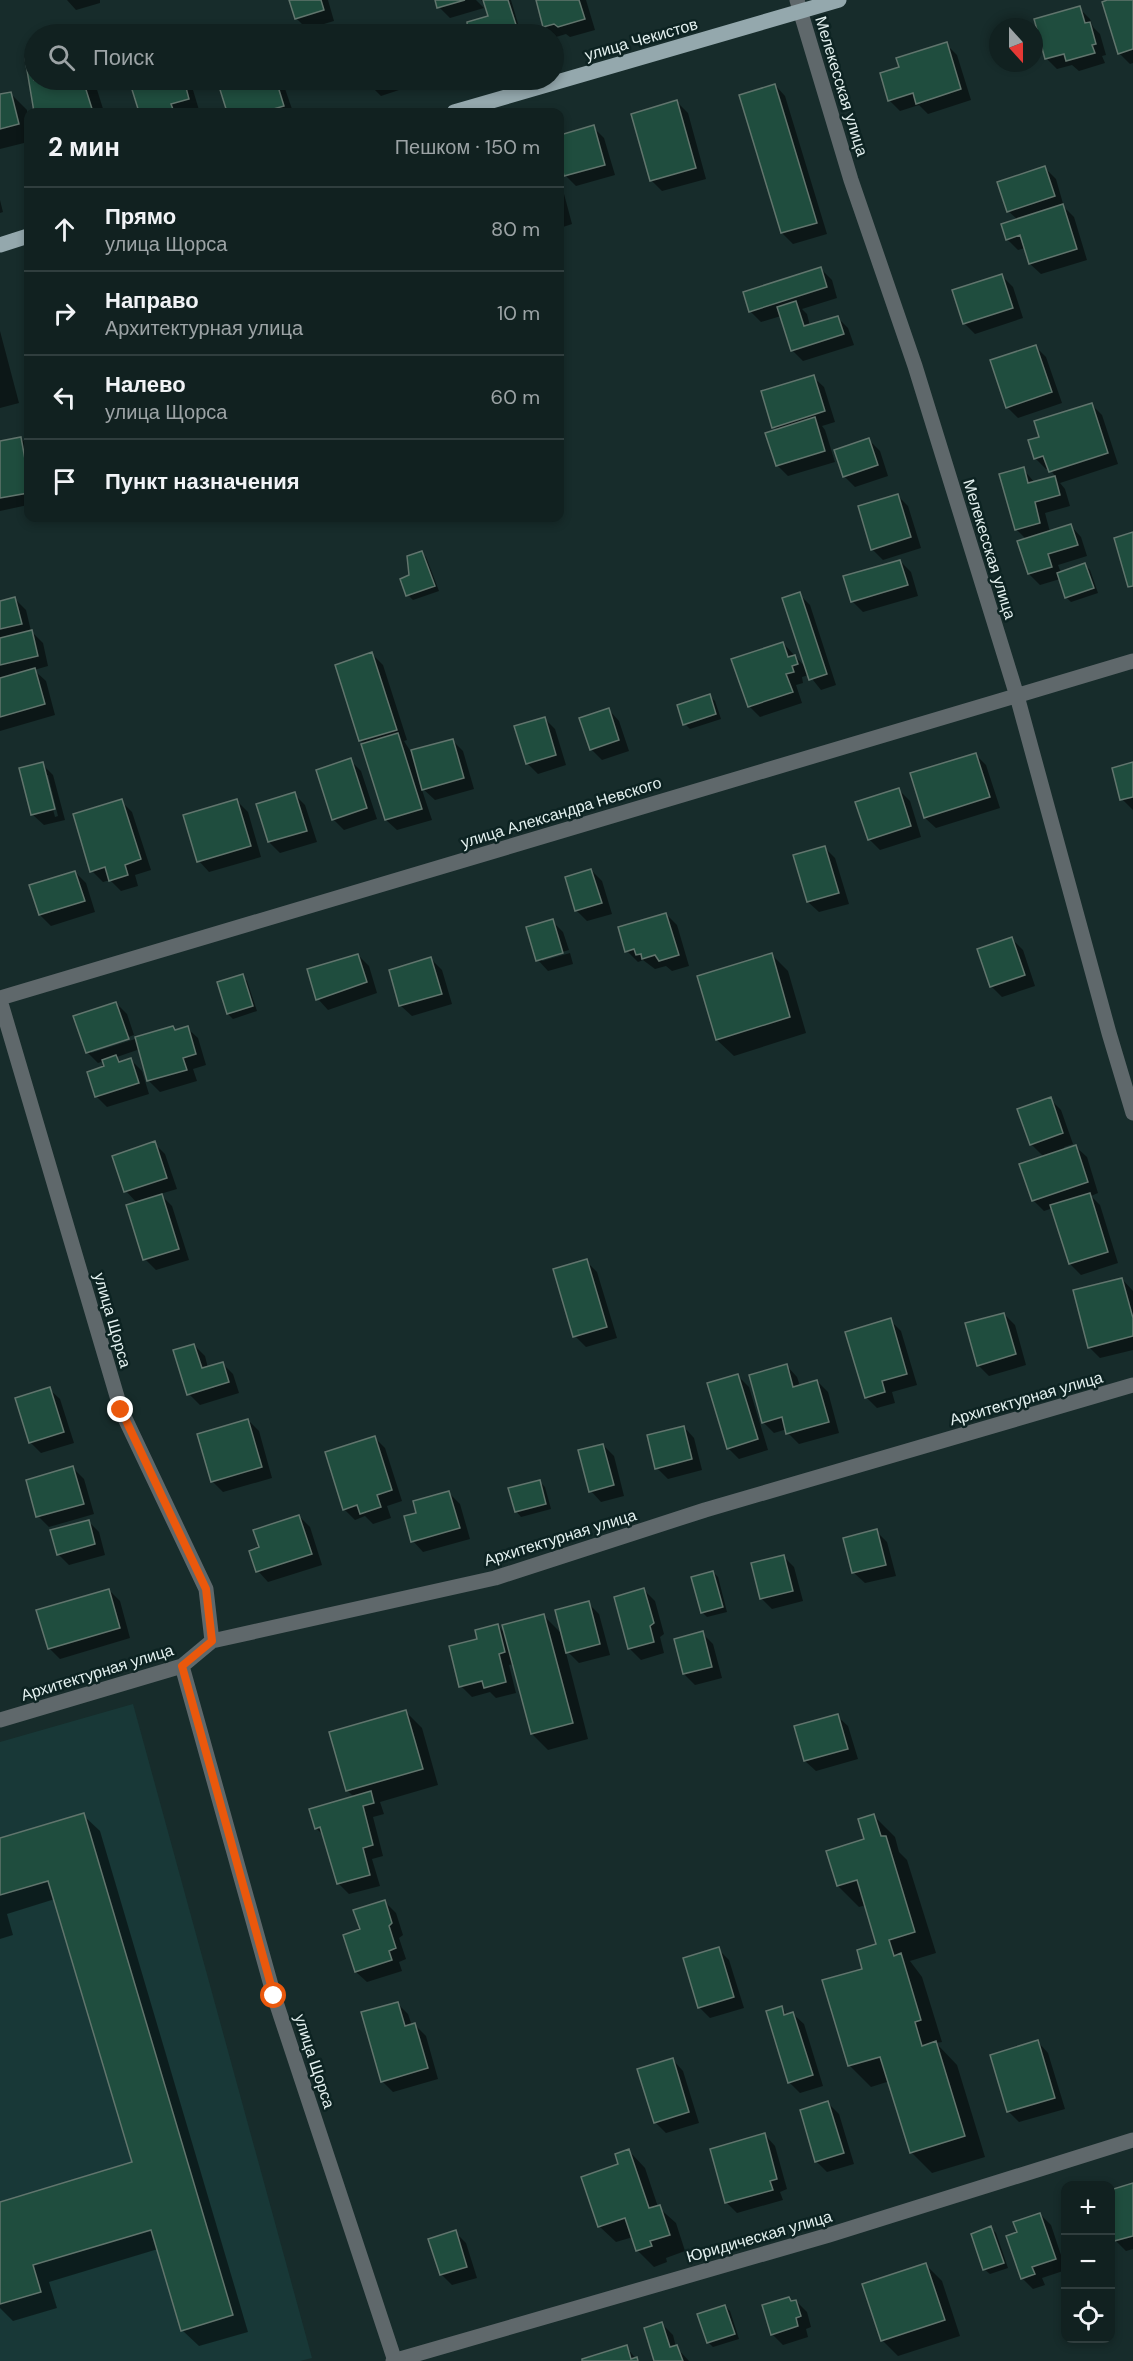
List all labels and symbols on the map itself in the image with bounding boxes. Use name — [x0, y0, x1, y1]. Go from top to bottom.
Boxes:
street label: улица Чекистов — [582, 13, 700, 66]
street label: Мелекесская улица — [810, 14, 873, 159]
north arrow — [989, 18, 1043, 72]
street label: Мелекесская улица — [958, 477, 1021, 622]
street label: улица Александра Невского — [458, 772, 664, 853]
street label: улица Щорса — [89, 1270, 136, 1370]
street label: Архитектурная улица — [947, 1367, 1105, 1430]
route end — [107, 1396, 133, 1422]
street label: Архитектурная улица — [481, 1504, 639, 1571]
street label: Архитектурная улица — [18, 1639, 176, 1706]
route start — [260, 1982, 286, 2008]
street label: улица Щорса — [289, 2011, 340, 2111]
street label: Юридическая улица — [684, 2206, 835, 2267]

